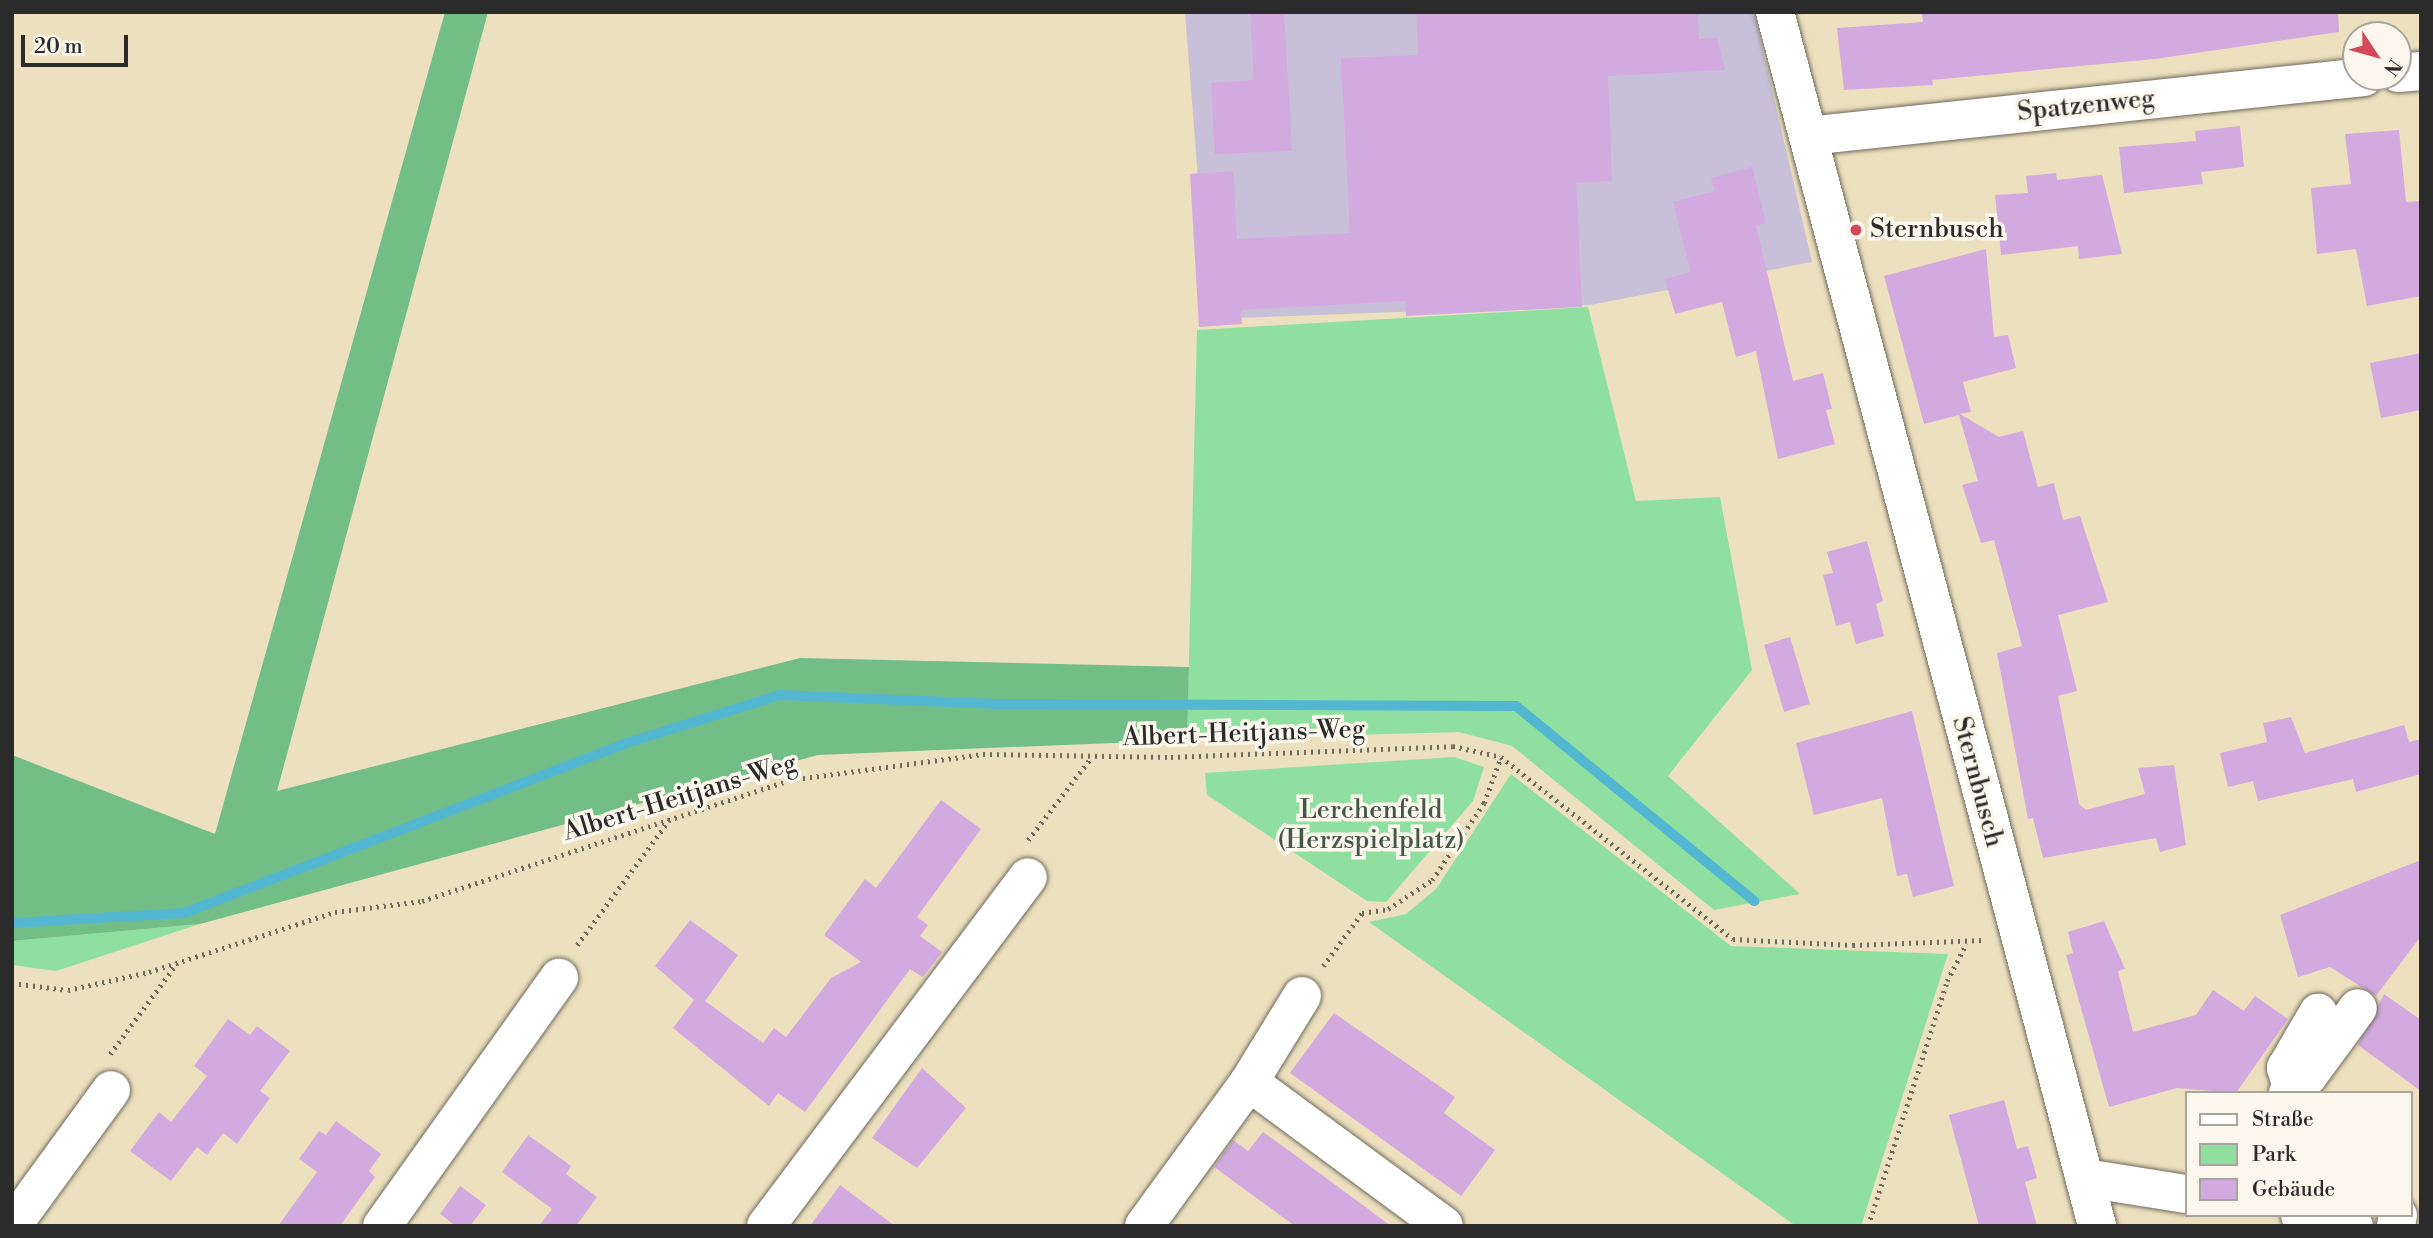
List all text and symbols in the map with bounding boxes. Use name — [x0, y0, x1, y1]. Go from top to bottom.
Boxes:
scale bar — [24, 21, 131, 65]
north arrow — [2342, 21, 2412, 91]
text: 20 m — [34, 34, 83, 60]
text: N — [2378, 54, 2406, 80]
street label: Spatzenweg — [2016, 83, 2156, 129]
place label: Sternbusch — [1870, 214, 2004, 246]
marker: Sternbusch — [1848, 222, 1864, 238]
street label: Sternbusch — [1945, 713, 2009, 851]
street label: Albert-Heitjans-Weg — [1122, 714, 1366, 754]
street label: Albert-Heitjans-Weg — [559, 748, 801, 848]
park label: Lerchenfeld (Herzspielplatz) — [1277, 795, 1465, 856]
legend — [2184, 1091, 2412, 1217]
text: Straße — [2252, 1107, 2314, 1133]
text: Park — [2252, 1142, 2296, 1168]
text: Gebäude — [2252, 1177, 2335, 1203]

